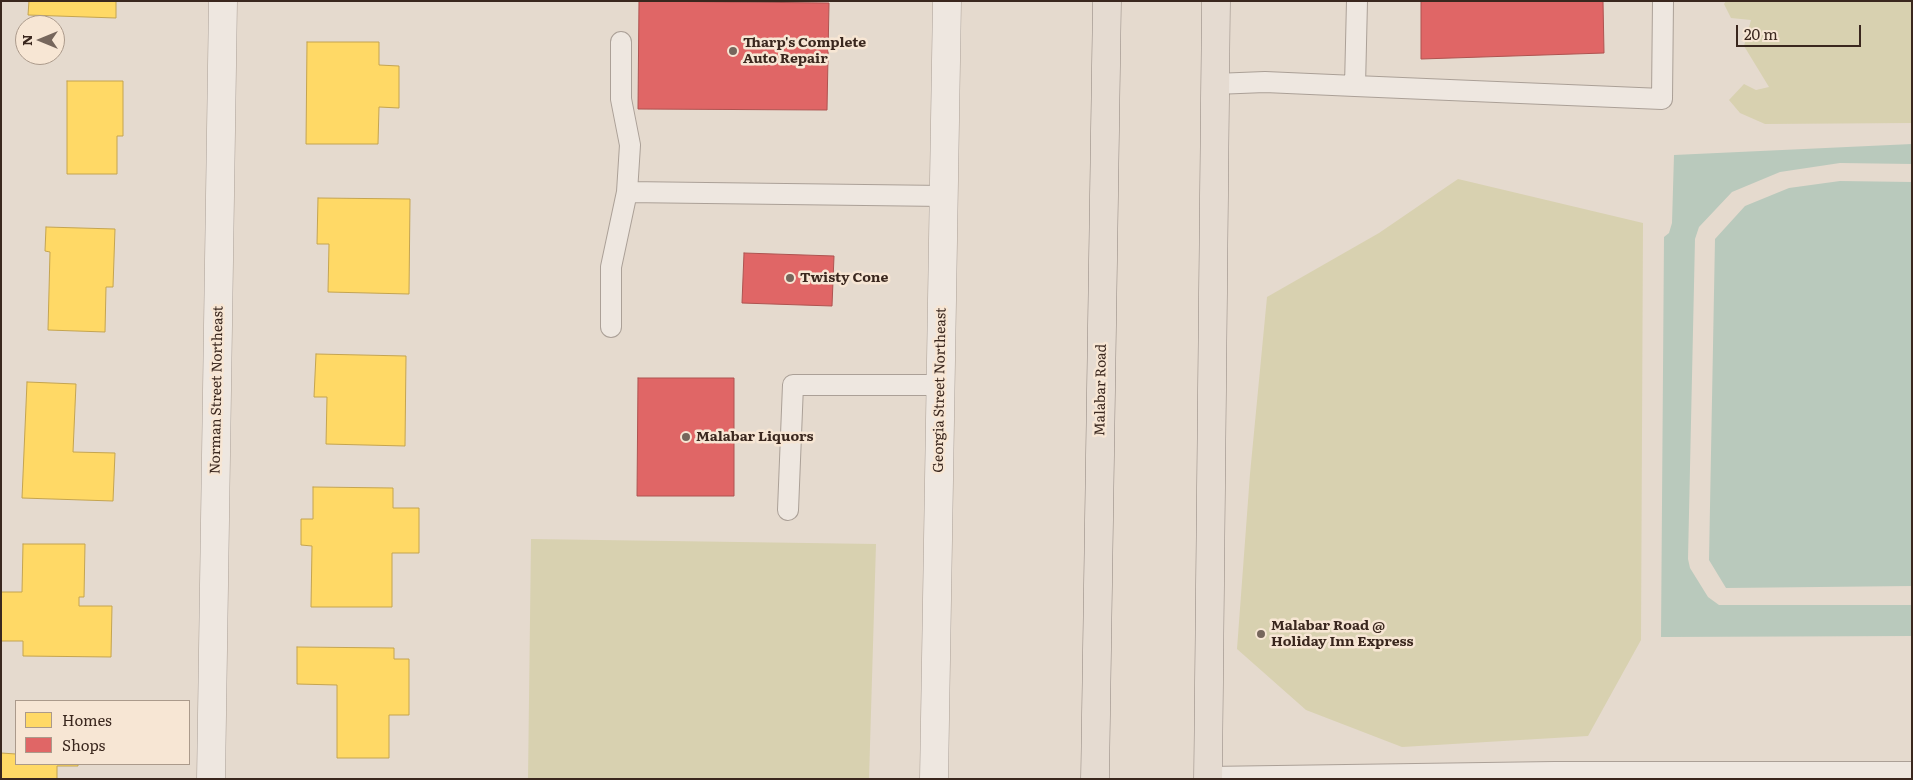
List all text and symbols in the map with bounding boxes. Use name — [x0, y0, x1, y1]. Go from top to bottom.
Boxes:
north arrow — [15, 15, 65, 65]
scale bar — [1738, 15, 1863, 47]
text: 20 m — [1744, 22, 1778, 45]
text: N — [16, 34, 36, 46]
place label: Tharp's Complete Auto Repair — [743, 35, 866, 68]
marker: Tharp's Complete Auto Repair — [727, 45, 739, 57]
place label: Twisty Cone — [800, 270, 888, 286]
marker: Twisty Cone — [784, 272, 796, 284]
street label: Norman Street Northeast — [207, 306, 227, 474]
street label: Georgia Street Northeast — [930, 307, 950, 473]
street label: Malabar Road — [1092, 344, 1110, 436]
place label: Malabar Liquors — [696, 429, 814, 445]
marker: Malabar Liquors — [680, 431, 692, 443]
place label: Malabar Road @ Holiday Inn Express — [1271, 618, 1413, 650]
marker: Malabar Road @ Holiday Inn Express — [1255, 628, 1267, 640]
legend — [15, 700, 190, 765]
text: Homes — [62, 708, 112, 731]
text: Shops — [62, 733, 105, 756]

